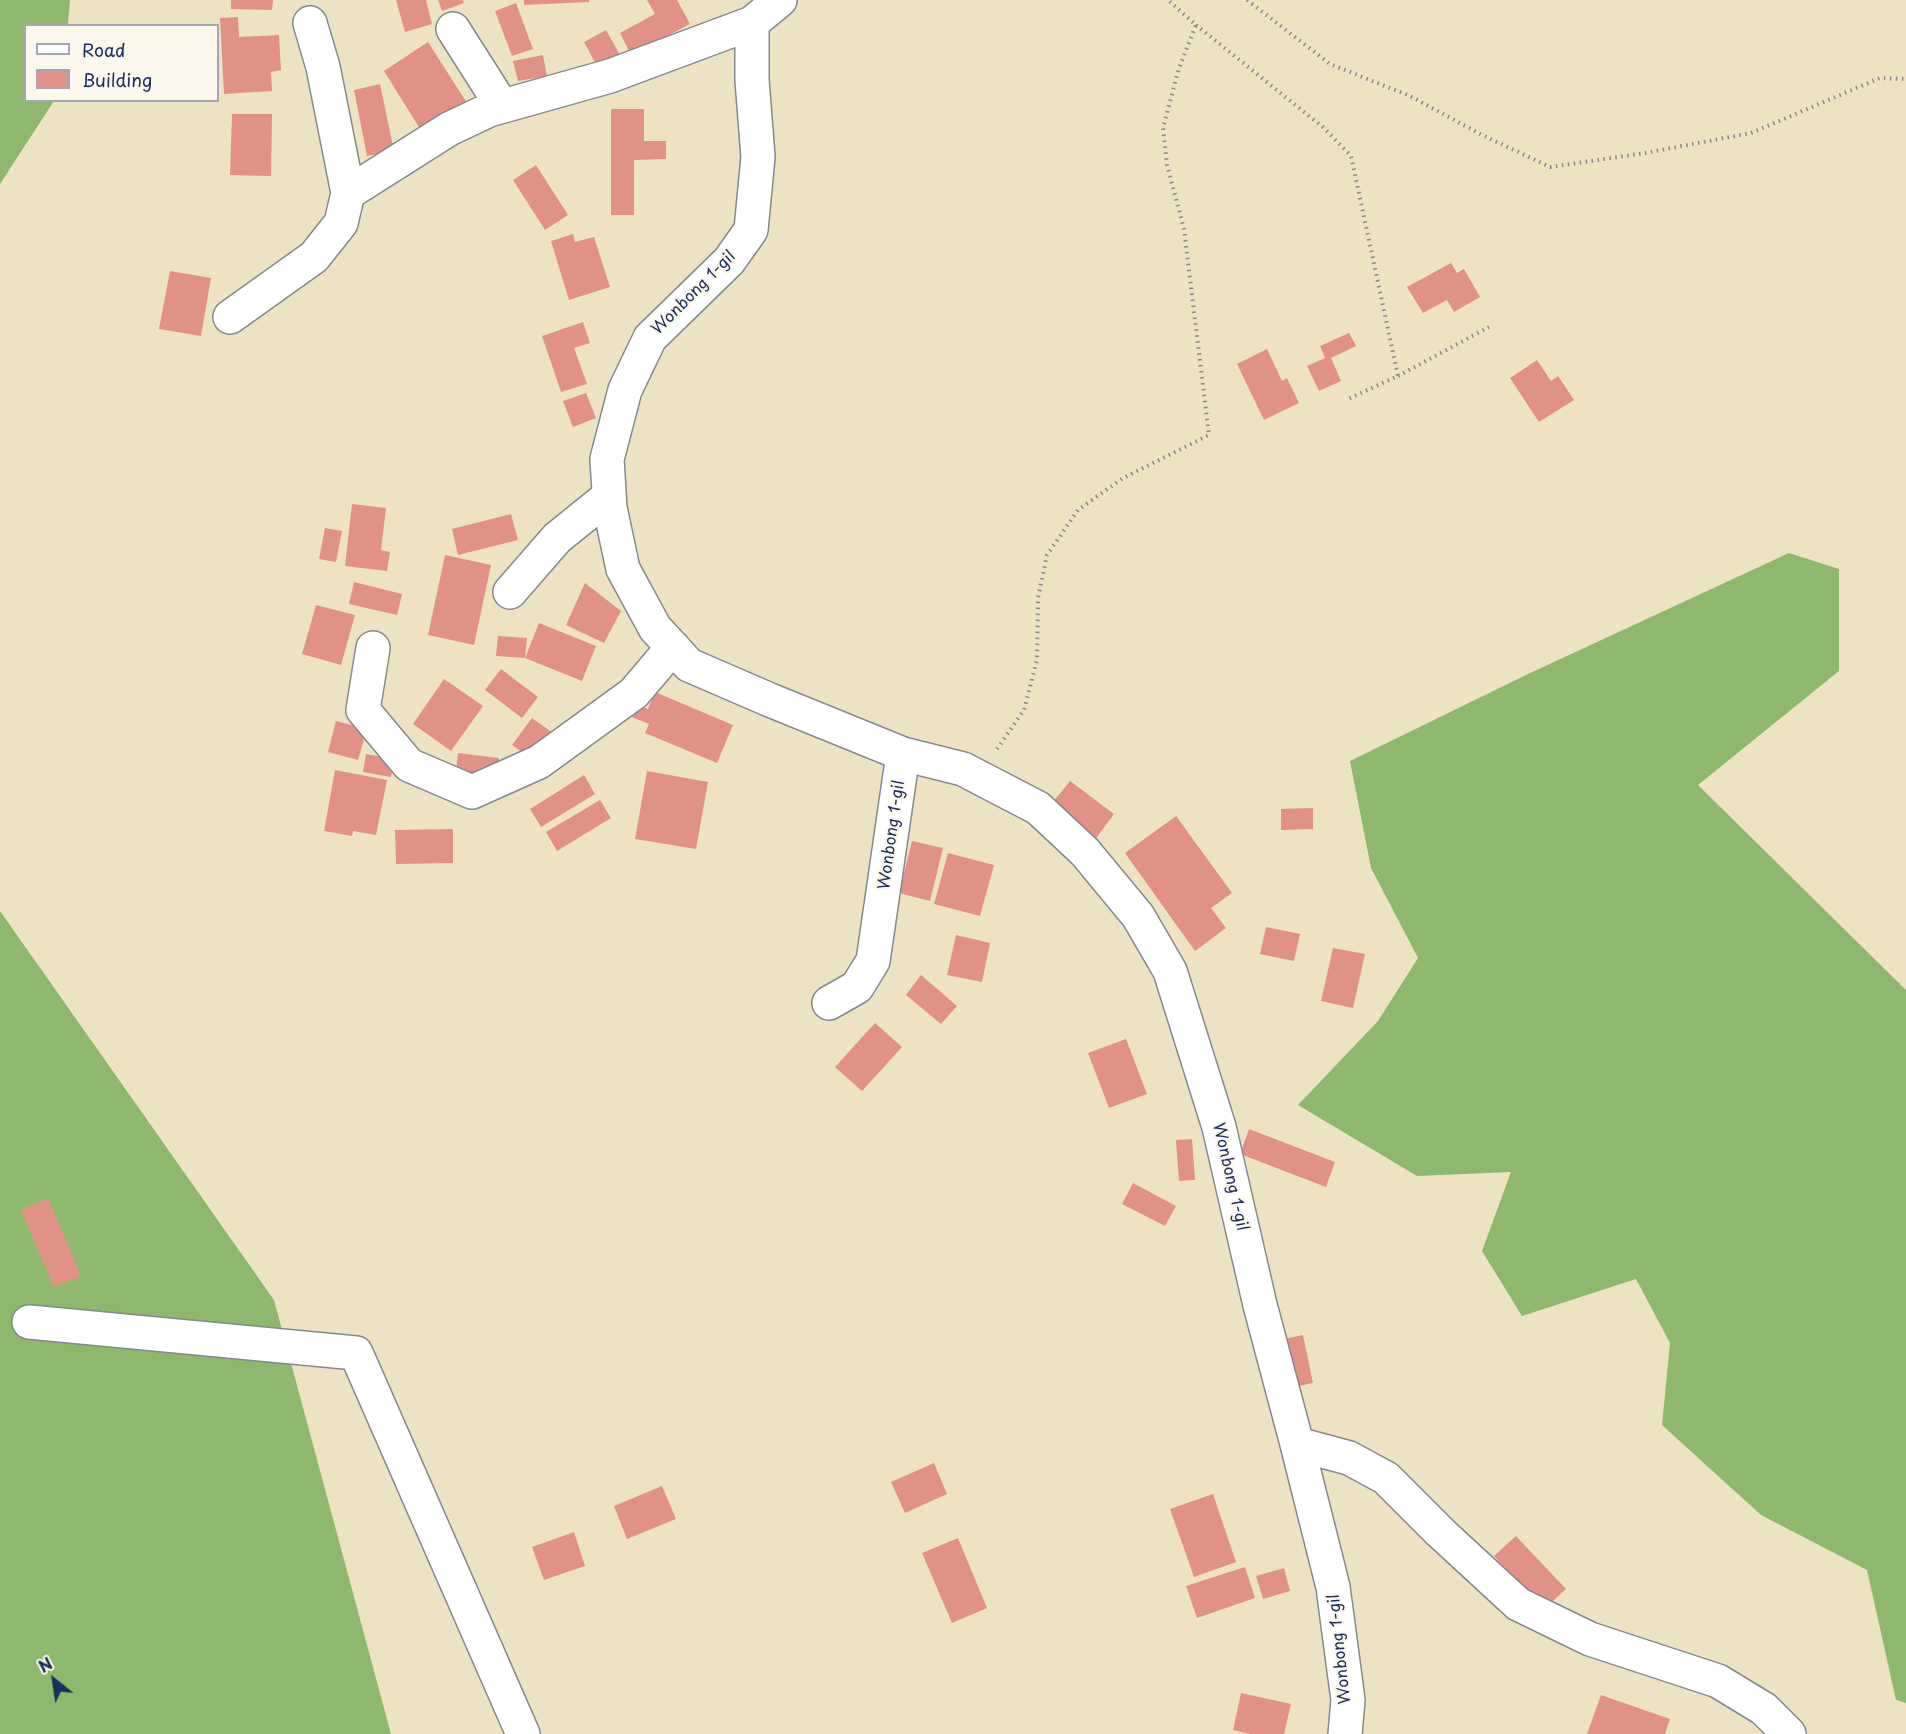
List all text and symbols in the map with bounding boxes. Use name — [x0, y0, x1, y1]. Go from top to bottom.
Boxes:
legend — [24, 24, 219, 102]
text: Road — [82, 36, 126, 63]
text: Building — [82, 66, 152, 93]
street label: Wonbong 1-gil — [648, 247, 740, 339]
street label: Wonbong 1-gil — [875, 779, 909, 891]
street label: Wonbong 1-gil — [1208, 1121, 1252, 1233]
street label: Wonbong 1-gil — [1325, 1593, 1355, 1705]
north arrow — [24, 1650, 84, 1710]
text: N — [34, 1651, 56, 1678]

